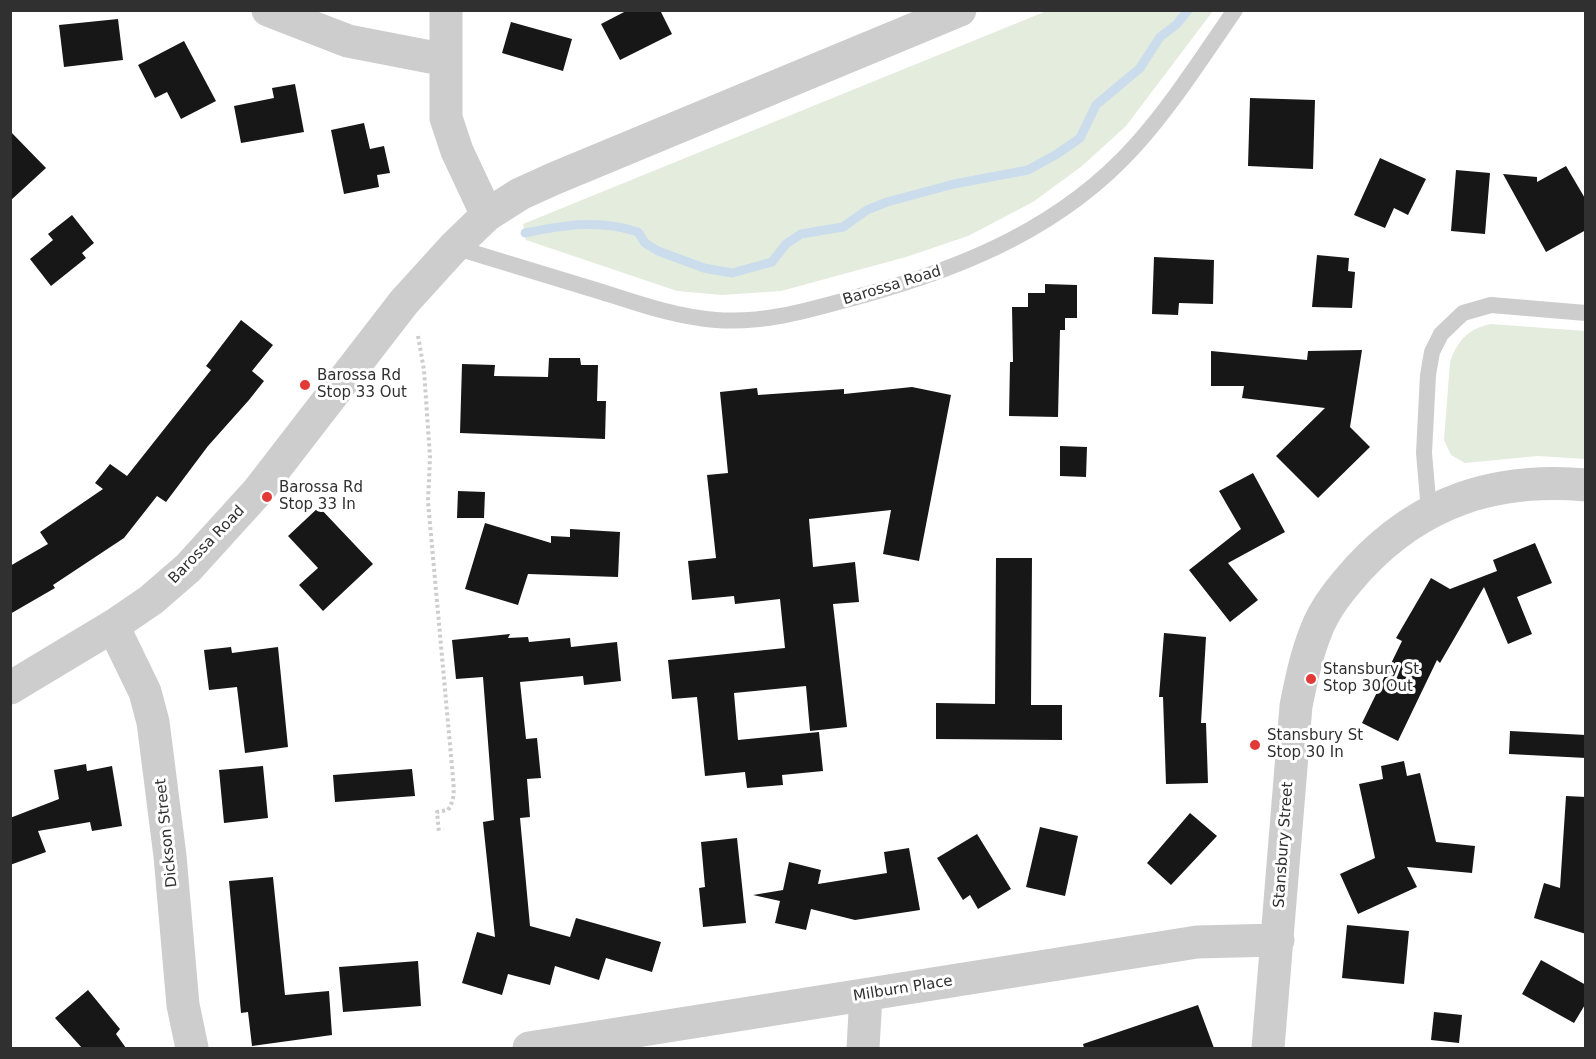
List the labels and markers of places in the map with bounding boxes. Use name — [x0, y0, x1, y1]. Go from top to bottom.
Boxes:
place label: Barossa Rd Stop 33 Out — [317, 367, 407, 402]
marker: Barossa Rd Stop 33 Out — [298, 378, 312, 392]
place label: Barossa Rd Stop 33 In — [279, 479, 363, 514]
marker: Barossa Rd Stop 33 In — [260, 490, 274, 504]
place label: Stansbury St Stop 30 Out — [1323, 661, 1419, 696]
marker: Stansbury St Stop 30 Out — [1304, 672, 1318, 686]
place label: Stansbury St Stop 30 In — [1267, 727, 1363, 762]
marker: Stansbury St Stop 30 In — [1248, 738, 1262, 752]

